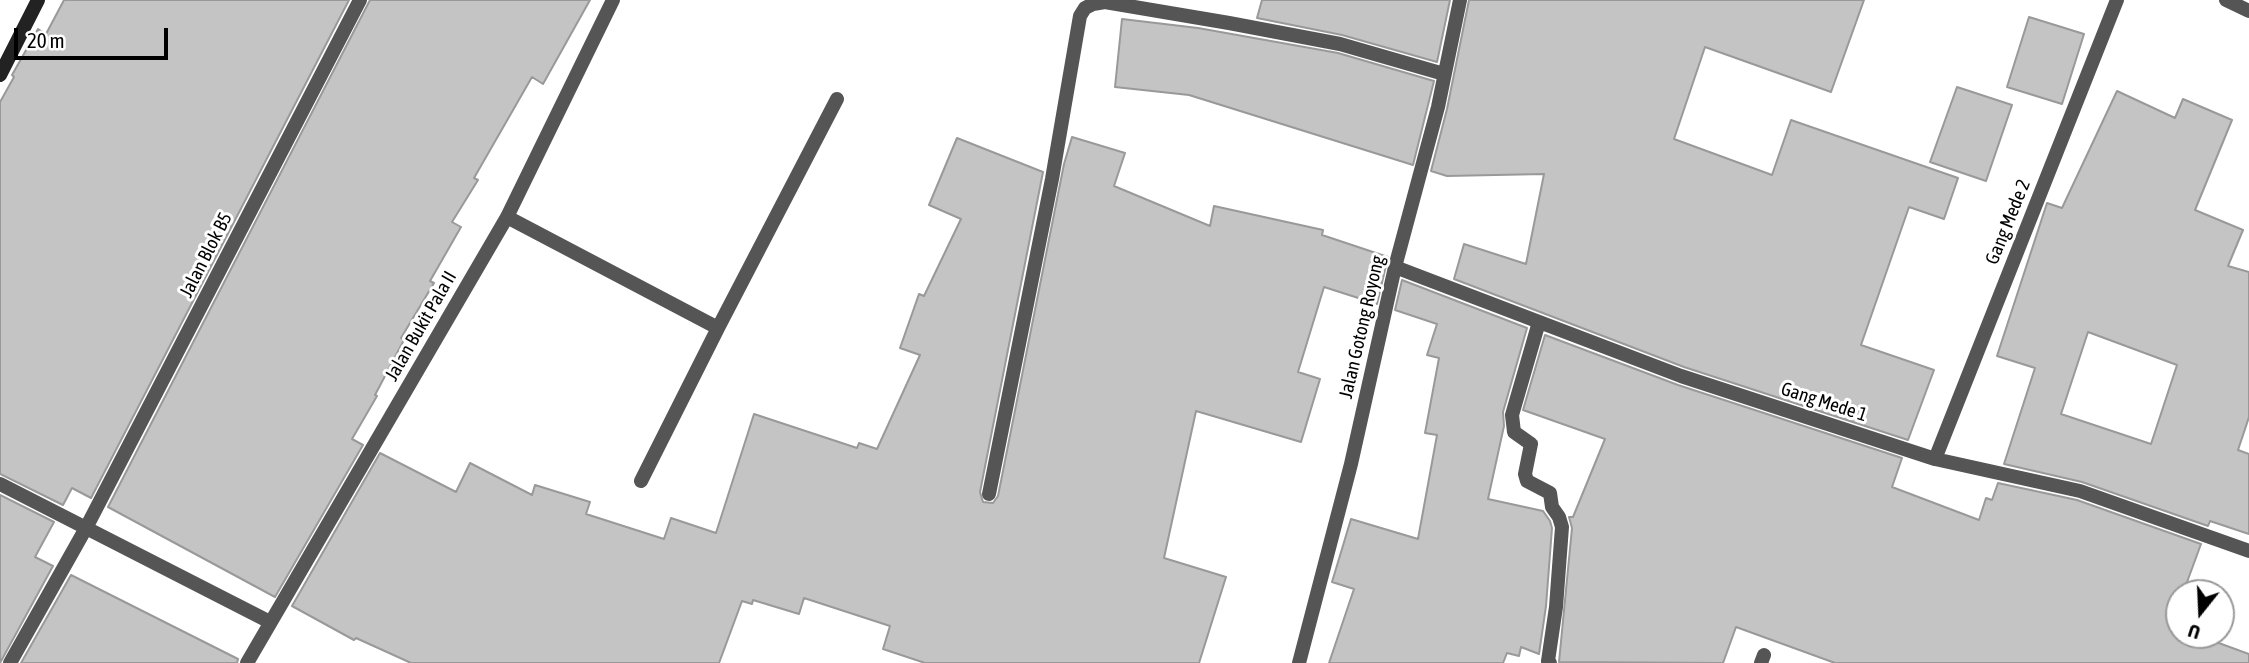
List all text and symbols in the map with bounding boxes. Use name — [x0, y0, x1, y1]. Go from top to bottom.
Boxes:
scale bar — [18, 14, 172, 58]
text: 20 m — [27, 28, 65, 52]
street label: Gang Mede 2 — [1981, 176, 2035, 268]
street label: Jalan Blok B5 — [175, 209, 237, 301]
street label: Jalan Gotong Royong — [1334, 253, 1390, 401]
street label: Jalan Bukit Pala II — [380, 267, 462, 385]
street label: Gang Mede 1 — [1778, 377, 1870, 427]
north arrow — [2165, 579, 2235, 649]
text: U — [2185, 620, 2203, 644]

